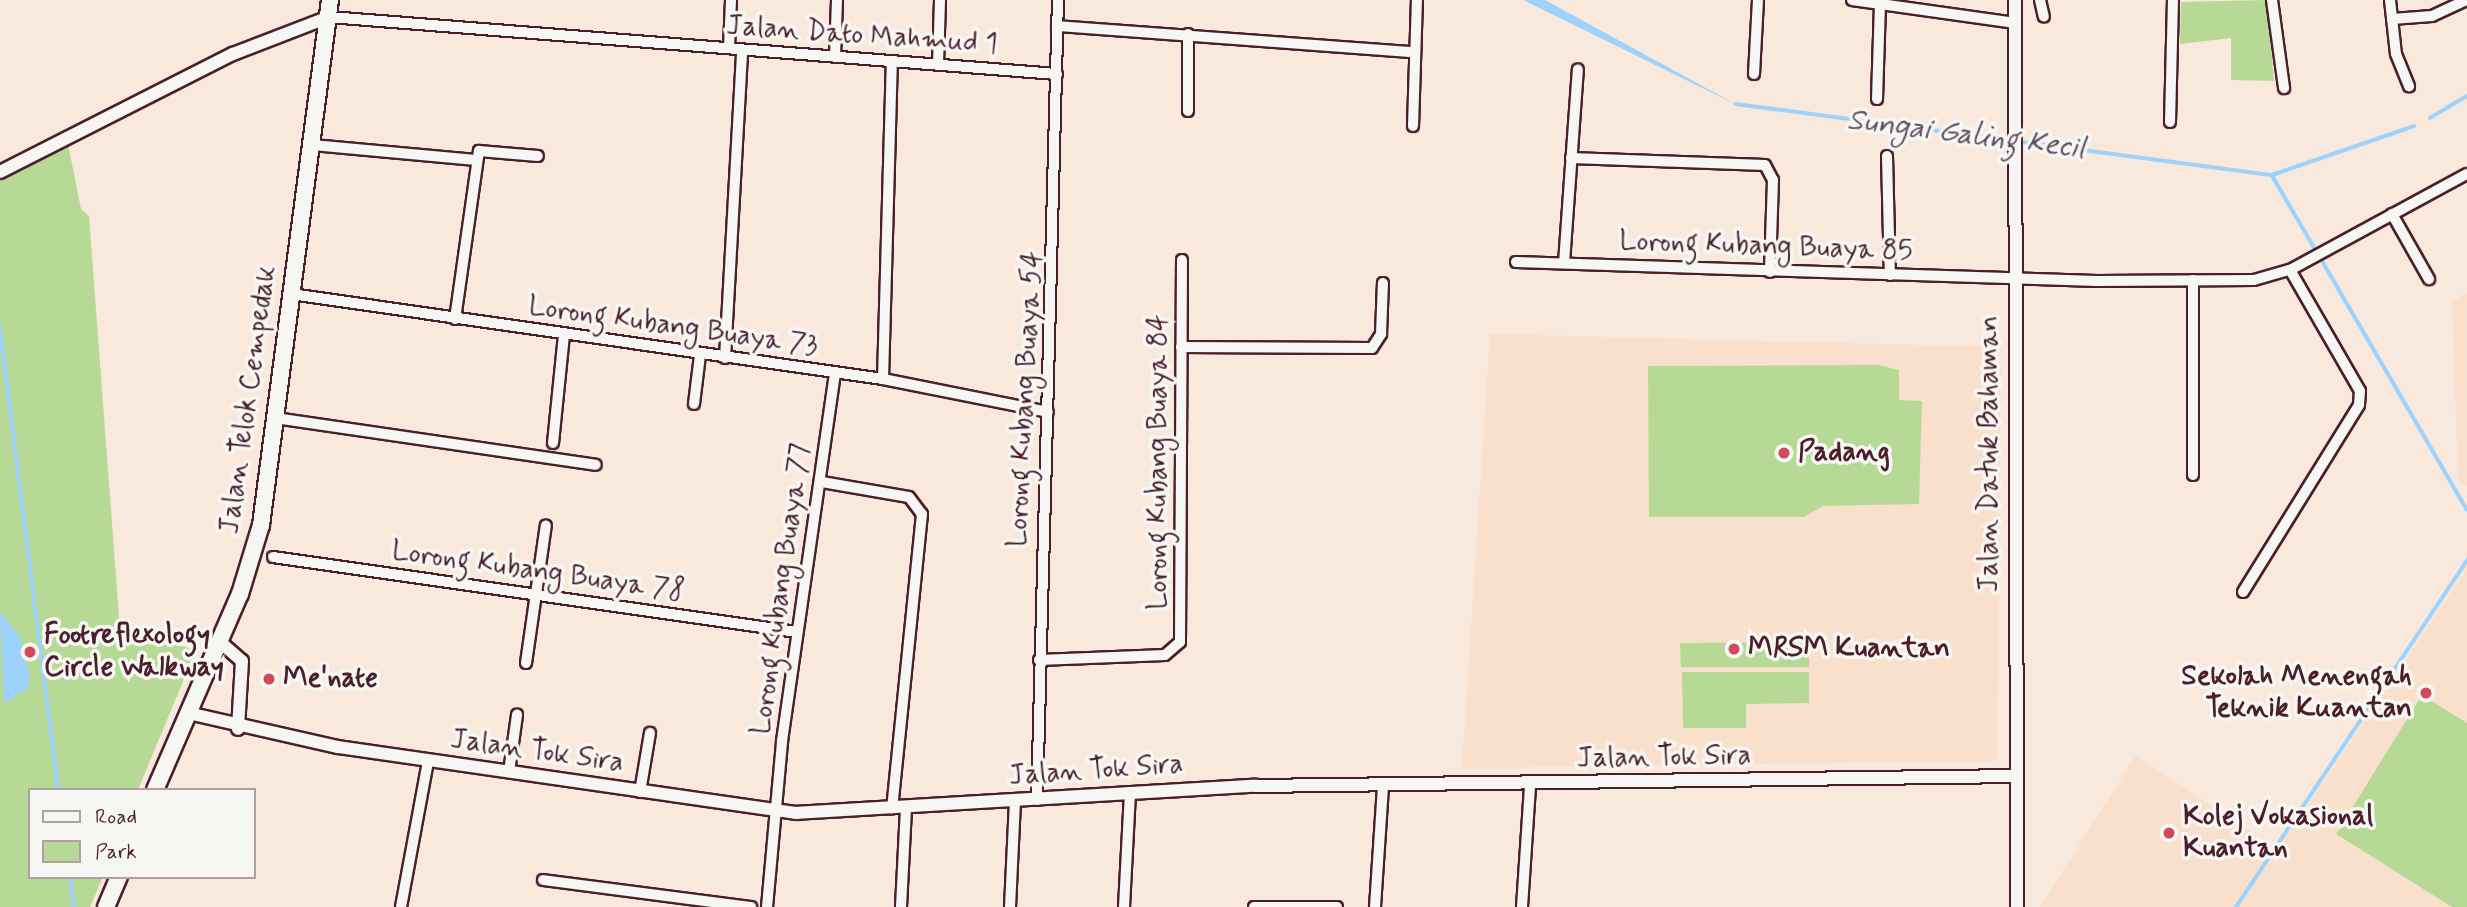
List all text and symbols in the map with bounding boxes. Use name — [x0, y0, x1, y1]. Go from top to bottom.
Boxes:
street label: Jalan Dato Mahmud 1 — [727, 10, 997, 62]
water label: Sungai Galing Kecil — [1843, 102, 2089, 168]
street label: Lorong Kubang Buaya 85 — [1613, 225, 1919, 269]
street label: Lorong Kubang Buaya 54 — [1001, 245, 1051, 553]
street label: Jalan Telok Cempedak — [213, 262, 285, 538]
street label: Lorong Kubang Buaya 73 — [521, 289, 825, 365]
street label: Lorong Kubang Buaya 84 — [1142, 309, 1176, 615]
street label: Jalan Datuk Bahaman — [1973, 312, 2007, 596]
street label: Lorong Kubang Buaya 77 — [744, 436, 820, 742]
place label: Padang — [1798, 436, 1890, 470]
marker: Padang — [1776, 445, 1792, 461]
street label: Lorong Kubang Buaya 78 — [384, 534, 692, 610]
place label: Footreflexology Circle Walkway — [44, 619, 229, 685]
place label: MRSM Kuantan — [1748, 632, 1940, 666]
marker: MRSM Kuantan — [1726, 641, 1742, 657]
marker: Footreflexology Circle Walkway — [22, 644, 38, 660]
place label: Sekolah Menengah Teknik Kuantan — [2180, 660, 2412, 726]
place label: Me'nate — [283, 662, 378, 696]
marker: Me'nate — [261, 671, 277, 687]
marker: Sekolah Menengah Teknik Kuantan — [2418, 685, 2434, 701]
street label: Jalan Tok Sira — [448, 723, 626, 781]
street label: Jalan Tok Sira — [1576, 740, 1752, 776]
street label: Jalan Tok Sira — [1007, 748, 1185, 794]
legend — [28, 788, 256, 879]
place label: Kolej Vokasional Kuantan — [2183, 800, 2373, 866]
text: Road — [95, 803, 137, 831]
marker: Kolej Vokasional Kuantan — [2161, 825, 2177, 841]
text: Park — [95, 838, 137, 866]

